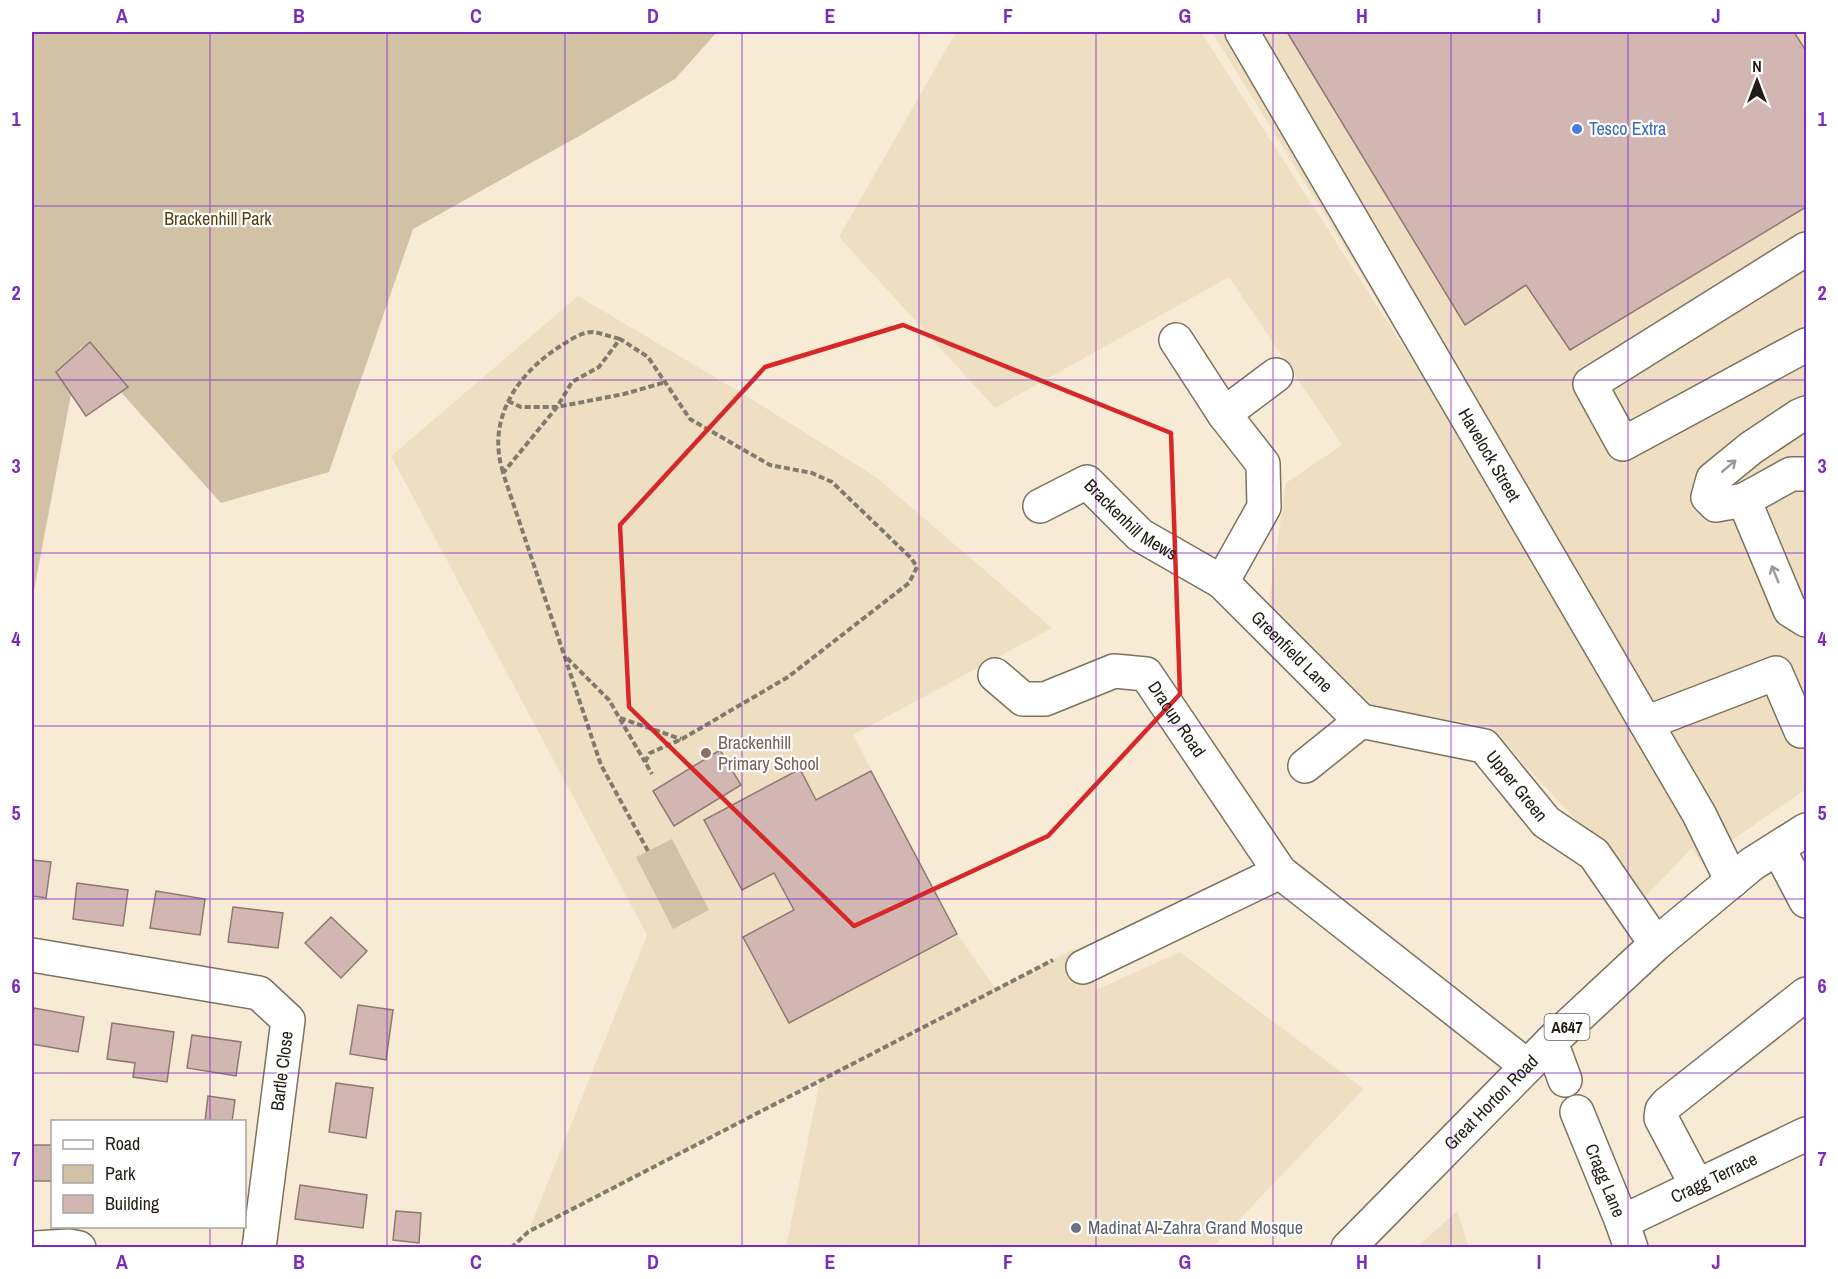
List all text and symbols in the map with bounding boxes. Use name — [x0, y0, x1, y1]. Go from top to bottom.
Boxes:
text: A — [116, 2, 128, 29]
text: B — [293, 2, 305, 29]
text: C — [470, 2, 482, 29]
text: D — [647, 2, 659, 29]
text: E — [825, 2, 836, 29]
text: F — [1003, 2, 1013, 29]
text: G — [1179, 2, 1191, 29]
text: H — [1356, 2, 1368, 29]
text: I — [1537, 2, 1541, 29]
text: J — [1711, 2, 1721, 29]
north arrow — [1727, 51, 1787, 111]
text: N — [1752, 55, 1762, 77]
text: 1 — [11, 105, 21, 132]
text: 1 — [1817, 105, 1827, 132]
place label: Tesco Extra — [1589, 116, 1666, 141]
marker: Tesco Extra — [1570, 122, 1584, 136]
park label: Brackenhill Park — [164, 206, 272, 231]
text: 2 — [11, 279, 21, 306]
text: 2 — [1817, 279, 1827, 306]
street label: Havelock Street — [1453, 403, 1527, 506]
text: 3 — [11, 452, 21, 479]
text: 3 — [1817, 452, 1827, 479]
one-way arrow — [1721, 459, 1736, 473]
street label: Brackenhill Mews — [1079, 473, 1182, 566]
one-way arrow — [1769, 565, 1780, 583]
street label: Greenfield Lane — [1246, 605, 1338, 698]
text: 4 — [11, 625, 21, 652]
text: 4 — [1817, 625, 1827, 652]
street label: Dracup Road — [1142, 676, 1212, 762]
place label: Brackenhill Primary School — [718, 730, 819, 776]
street label: Upper Green — [1480, 745, 1554, 827]
marker: Brackenhill Primary School — [699, 746, 713, 760]
text: 5 — [11, 799, 21, 826]
text: 5 — [1817, 799, 1827, 826]
text: 6 — [11, 972, 21, 999]
text: 6 — [1817, 972, 1827, 999]
road number: A647 — [1544, 1014, 1590, 1040]
street label: Bartle Close — [264, 1030, 299, 1112]
street label: Great Horton Road — [1438, 1049, 1544, 1156]
legend — [51, 1120, 246, 1228]
text: Road — [105, 1131, 140, 1156]
street label: Cragg Lane — [1579, 1140, 1632, 1221]
text: 7 — [11, 1145, 21, 1172]
text: 7 — [1817, 1145, 1827, 1172]
street label: Cragg Terrace — [1666, 1146, 1761, 1209]
text: Park — [105, 1161, 136, 1186]
text: Building — [105, 1191, 160, 1216]
place label: Madinat Al-Zahra Grand Mosque — [1088, 1215, 1303, 1240]
marker: Madinat Al-Zahra Grand Mosque — [1069, 1221, 1083, 1235]
text: A — [116, 1248, 128, 1275]
text: B — [293, 1248, 305, 1275]
text: C — [470, 1248, 482, 1275]
text: D — [647, 1248, 659, 1275]
text: E — [825, 1248, 836, 1275]
text: F — [1003, 1248, 1013, 1275]
text: G — [1179, 1248, 1191, 1275]
text: H — [1356, 1248, 1368, 1275]
text: I — [1537, 1248, 1541, 1275]
text: J — [1711, 1248, 1721, 1275]

